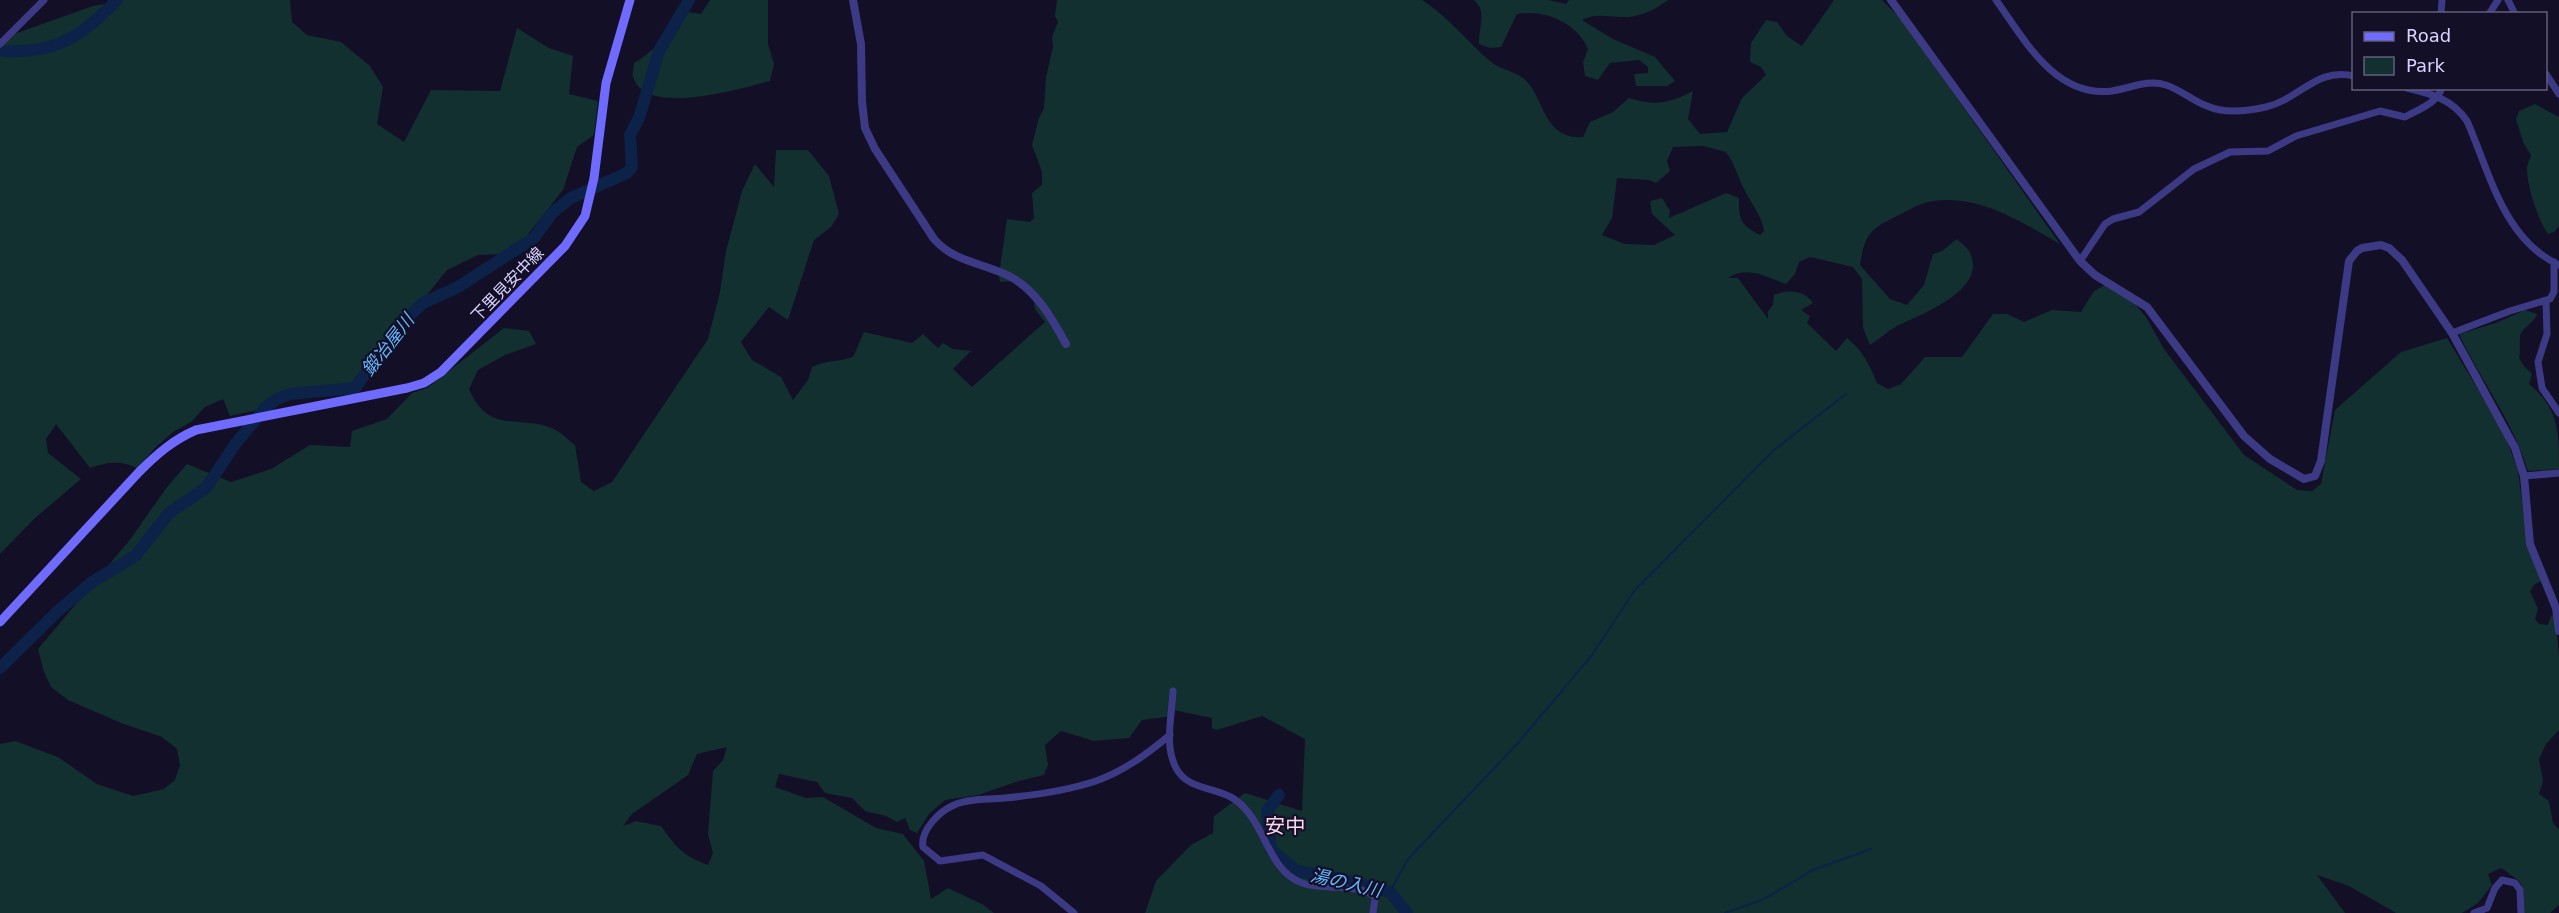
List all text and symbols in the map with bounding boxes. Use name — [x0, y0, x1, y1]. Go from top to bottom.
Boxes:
legend — [2352, 12, 2547, 90]
text: Road — [2406, 25, 2451, 46]
text: Park — [2406, 55, 2445, 76]
street label: 下里見安中線 — [467, 243, 548, 325]
water label: 鍛冶屋川 — [357, 308, 419, 380]
district label: 安中 — [1265, 814, 1305, 838]
water label: 湯の入川 — [1309, 864, 1386, 901]

